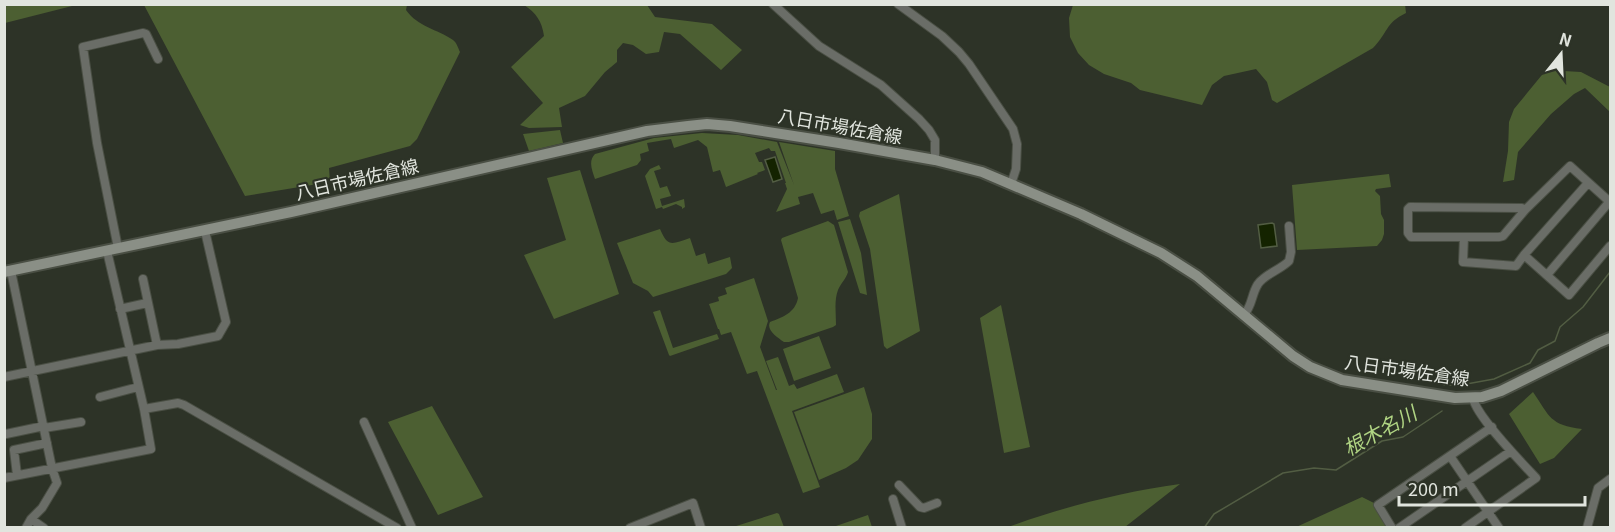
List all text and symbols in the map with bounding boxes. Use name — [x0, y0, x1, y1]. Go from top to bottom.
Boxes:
north arrow — [1531, 24, 1591, 84]
text: N — [1557, 26, 1575, 52]
street label: 八日市場佐倉線 — [776, 101, 905, 149]
street label: 八日市場佐倉線 — [292, 151, 421, 205]
street label: 八日市場佐倉線 — [1343, 347, 1471, 391]
water label: 根木名川 — [1337, 397, 1423, 462]
scale bar — [1399, 469, 1585, 507]
text: 200 m — [1408, 475, 1459, 501]

